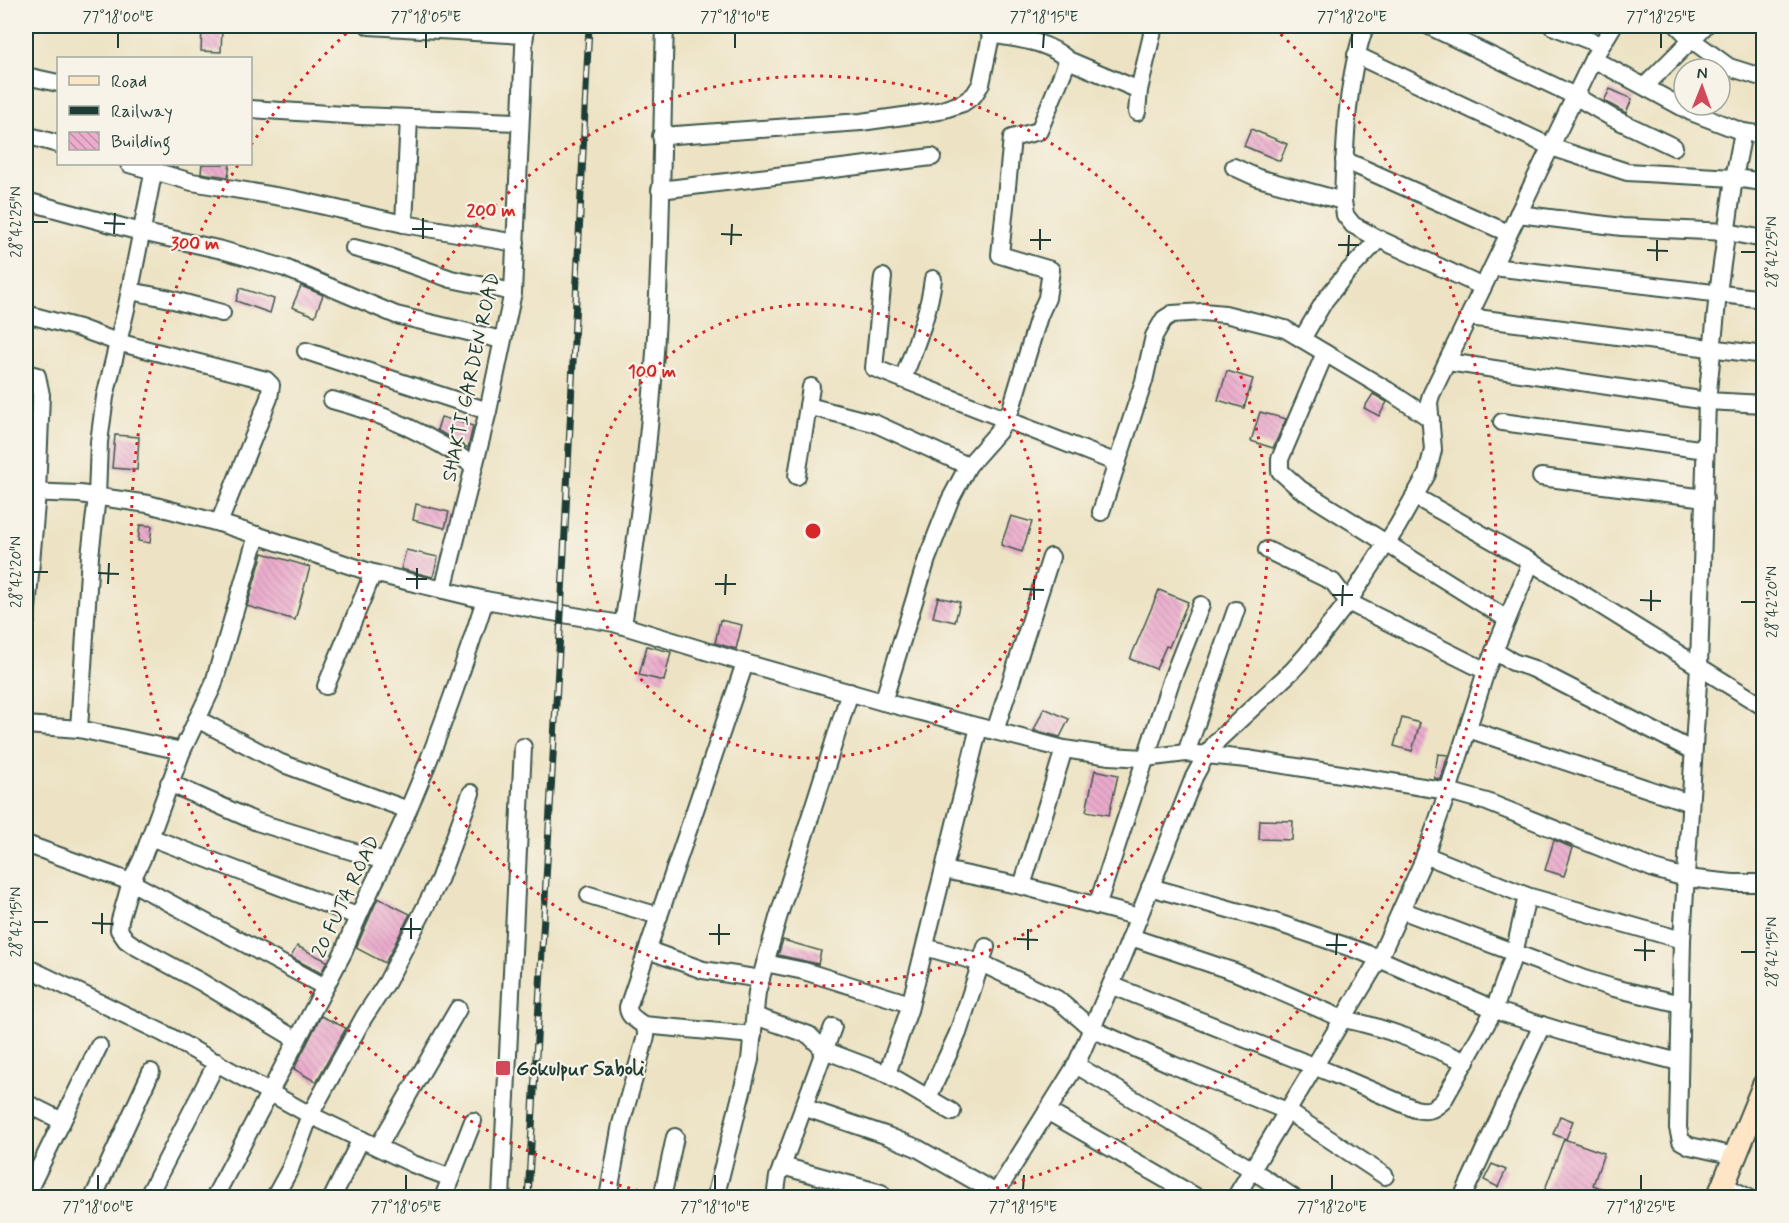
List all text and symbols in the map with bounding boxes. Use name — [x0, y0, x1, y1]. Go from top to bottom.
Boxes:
text: 77°18'00"E — [82, 8, 154, 28]
text: 77°18'05"E — [391, 8, 461, 28]
text: 77°18'10"E — [700, 8, 770, 28]
text: 77°18'15"E — [1010, 8, 1079, 28]
text: 77°18'20"E — [1317, 8, 1387, 28]
text: 77°18'25"E — [1626, 8, 1696, 28]
legend — [57, 57, 252, 165]
north arrow — [1672, 57, 1732, 117]
text: N — [1697, 63, 1708, 84]
text: Road — [111, 70, 147, 94]
text: Railway — [111, 100, 173, 124]
text: Building — [111, 130, 171, 156]
text: 28°42'25"N — [7, 186, 27, 258]
text: 200 m — [466, 199, 516, 223]
text: 28°42'25"N — [1763, 216, 1783, 288]
text: 300 m — [171, 232, 219, 256]
street label: SHAKTI GARDEN ROAD — [436, 270, 507, 484]
text: 100 m — [628, 360, 676, 384]
centre of rings — [803, 521, 823, 541]
text: 28°42'20"N — [7, 536, 27, 608]
text: 28°42'20"N — [1763, 566, 1783, 638]
street label: 20 FUTA ROAD — [306, 831, 387, 962]
text: 28°42'15"N — [7, 887, 27, 957]
text: 28°42'15"N — [1763, 917, 1783, 987]
place label: Gokulpur Saboli — [516, 1056, 645, 1083]
marker: Gokulpur Saboli — [494, 1059, 512, 1077]
text: 77°18'00"E — [62, 1198, 134, 1218]
text: 77°18'05"E — [371, 1198, 441, 1218]
text: 77°18'10"E — [680, 1198, 750, 1218]
text: 77°18'15"E — [989, 1198, 1058, 1218]
text: 77°18'20"E — [1297, 1198, 1367, 1218]
text: 77°18'25"E — [1606, 1198, 1676, 1218]

